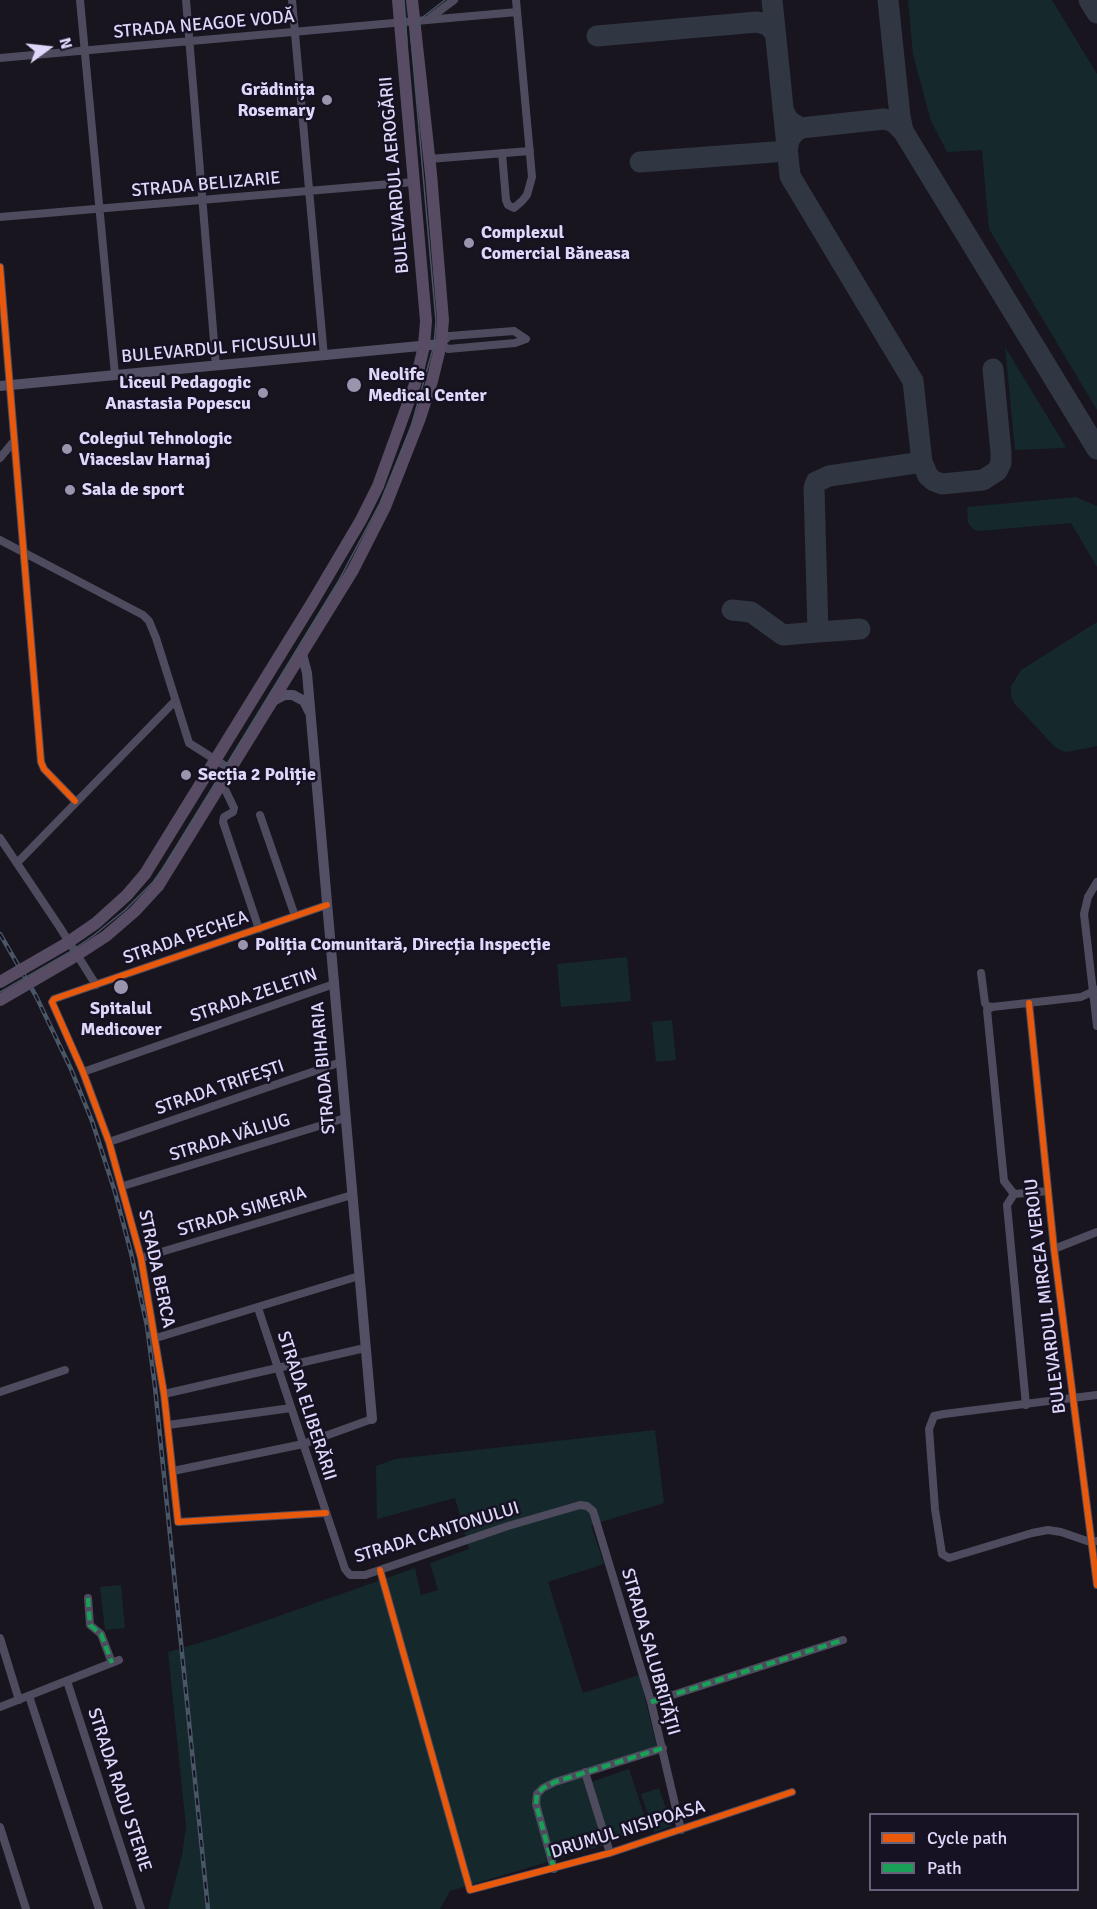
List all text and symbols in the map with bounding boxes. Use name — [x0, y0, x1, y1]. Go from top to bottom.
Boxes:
street label: STRADA NEAGOE VODĂ — [113, 6, 295, 44]
north arrow — [18, 18, 78, 78]
text: N — [54, 35, 76, 51]
street label: BULEVARDUL AEROGĂRII — [376, 75, 414, 275]
place label: Grădinița Rosemary — [237, 79, 315, 122]
marker: Grădinița Rosemary — [320, 93, 334, 107]
street label: STRADA BELIZARIE — [131, 168, 281, 202]
place label: Complexul Comercial Băneasa — [481, 222, 630, 264]
marker: Complexul Comercial Băneasa — [462, 236, 476, 250]
street label: BULEVARDUL FICUSULUI — [120, 330, 318, 368]
place label: Neolife Medical Center — [368, 364, 487, 406]
place label: Liceul Pedagogic Anastasia Popescu — [105, 372, 251, 415]
marker: Neolife Medical Center — [345, 376, 363, 394]
marker: Liceul Pedagogic Anastasia Popescu — [256, 386, 270, 400]
place label: Colegiul Tehnologic Viaceslav Harnaj — [79, 428, 232, 470]
marker: Colegiul Tehnologic Viaceslav Harnaj — [60, 442, 74, 456]
place label: Sala de sport — [82, 479, 184, 501]
marker: Sala de sport — [63, 483, 77, 497]
place label: Secția 2 Poliție — [198, 764, 316, 786]
marker: Secția 2 Poliție — [179, 768, 193, 782]
street label: STRADA PECHEA — [121, 906, 251, 970]
place label: Poliția Comunitară, Direcția Inspecție — [255, 934, 551, 956]
marker: Poliția Comunitară, Direcția Inspecție — [236, 938, 250, 952]
street label: STRADA ZELETIN — [188, 964, 320, 1028]
marker: Spitalul Medicover — [112, 978, 130, 996]
place label: Spitalul Medicover — [80, 998, 162, 1040]
street label: STRADA BIHARIA — [307, 1001, 341, 1135]
street label: STRADA TRIFEȘTI — [153, 1056, 287, 1120]
street label: STRADA VĂLIUG — [167, 1109, 293, 1167]
street label: BULEVARDUL MIRCEA VEROIU — [1021, 1177, 1071, 1415]
street label: STRADA SIMERIA — [175, 1182, 309, 1242]
street label: STRADA BERCA — [133, 1208, 179, 1330]
street label: STRADA ELIBERĂRII — [272, 1329, 340, 1483]
street label: STRADA CANTONULUI — [352, 1498, 522, 1568]
street label: STRADA SALUBRITĂȚII — [616, 1566, 684, 1738]
street label: STRADA RADU STERIE — [82, 1705, 156, 1875]
street label: DRUMUL NISIPOASA — [548, 1796, 708, 1864]
legend — [869, 1813, 1079, 1891]
text: Cycle path — [927, 1827, 1007, 1849]
text: Path — [927, 1857, 962, 1879]

